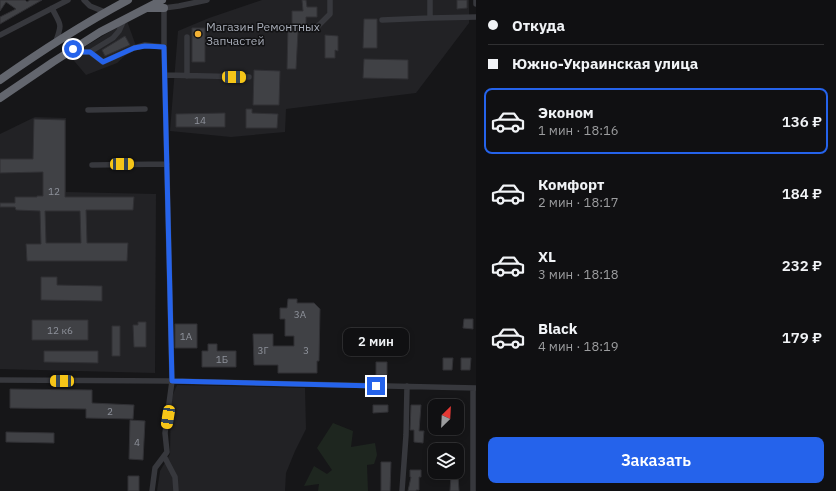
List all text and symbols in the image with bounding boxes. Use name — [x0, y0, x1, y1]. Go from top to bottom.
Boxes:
text: Откуда — [512, 16, 565, 35]
place label: Магазин Ремонтных Запчастей — [206, 19, 320, 48]
marker: Магазин Ремонтных Запчастей — [193, 29, 203, 39]
route start — [64, 40, 82, 58]
text: Южно-Украинская улица — [512, 54, 698, 73]
car — [222, 71, 246, 83]
icon: car — [490, 103, 526, 139]
text: Эконом — [538, 103, 594, 122]
text: 136 ₽ — [782, 112, 822, 131]
house number: 14 — [194, 114, 206, 127]
text: 1 мин · 18:16 — [538, 122, 619, 139]
car — [110, 158, 134, 170]
icon: car — [490, 175, 526, 211]
text: Комфорт — [538, 175, 604, 194]
text: 184 ₽ — [782, 184, 822, 203]
house number: 12 — [48, 185, 60, 198]
text: 2 мин · 18:17 — [538, 194, 619, 211]
icon: car — [490, 247, 526, 283]
text: XL — [538, 247, 556, 266]
text: 232 ₽ — [782, 256, 822, 275]
text: 3 мин · 18:18 — [538, 266, 619, 283]
house number: 3А — [294, 308, 307, 321]
icon: car — [490, 319, 526, 355]
text: Black — [538, 319, 578, 338]
house number: 12 к6 — [47, 324, 73, 337]
callout: 2 мин — [343, 328, 409, 356]
text: 179 ₽ — [782, 328, 822, 347]
house number: 1А — [180, 330, 193, 343]
text: 2 мин — [358, 333, 394, 350]
text: 4 мин · 18:19 — [538, 338, 619, 355]
house number: 3Г — [258, 344, 269, 357]
house number: 3 — [303, 344, 309, 357]
house number: 1Б — [216, 353, 228, 366]
car — [50, 375, 74, 387]
route end — [367, 377, 385, 395]
north arrow — [428, 399, 464, 435]
map controls — [428, 399, 464, 479]
car — [160, 404, 176, 430]
house number: 2 — [107, 405, 113, 418]
house number: 4 — [134, 436, 140, 449]
button: Заказать — [488, 437, 824, 483]
button: layers — [428, 443, 464, 479]

